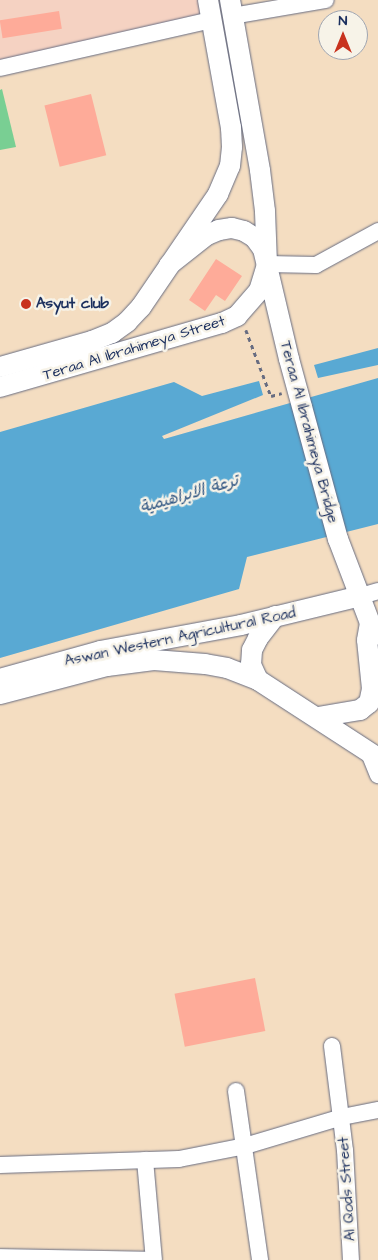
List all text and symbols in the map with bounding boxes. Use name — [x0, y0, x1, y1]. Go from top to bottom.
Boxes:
north arrow — [318, 10, 368, 60]
text: N — [339, 11, 347, 31]
place label: Asyut club — [36, 295, 109, 313]
marker: Asyut club — [20, 298, 32, 310]
street label: Teraa Al Ibrahimeya Street — [41, 312, 227, 384]
street label: Teraa Al Ibrahimeya Bridge — [276, 339, 342, 525]
water label: ترعة الابراهيمية — [138, 471, 240, 517]
street label: Aswan Western Agricultural Road — [63, 604, 297, 670]
street label: Al Qods Street — [334, 1136, 360, 1242]

